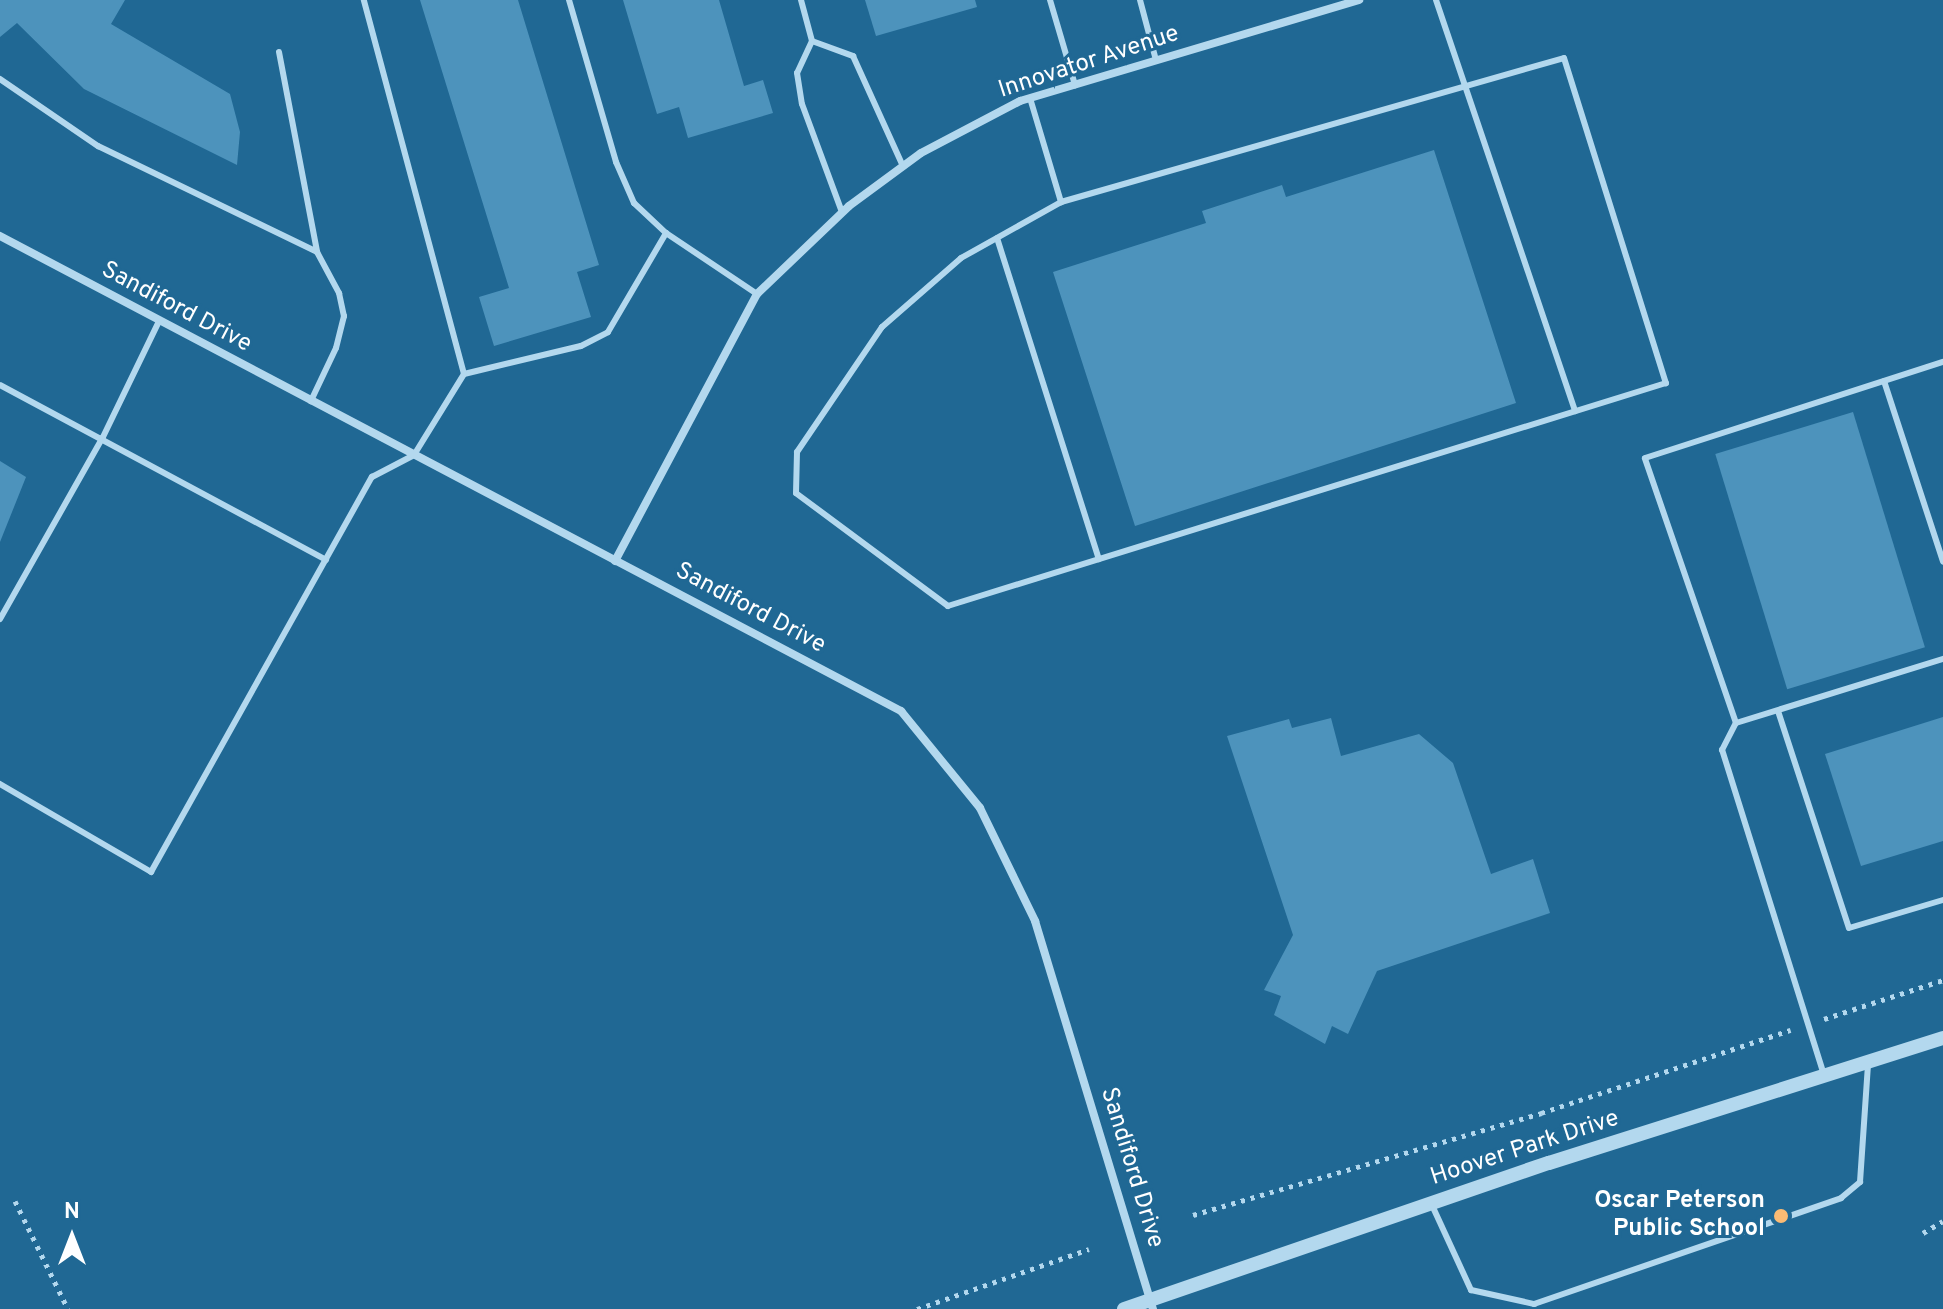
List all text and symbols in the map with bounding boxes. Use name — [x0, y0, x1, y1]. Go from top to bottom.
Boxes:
street label: Innovator Avenue — [995, 20, 1183, 106]
street label: Sandiford Drive — [96, 256, 256, 360]
street label: Sandiford Drive — [670, 557, 830, 661]
street label: Sandiford Drive — [1093, 1084, 1169, 1252]
street label: Hoover Park Drive — [1427, 1105, 1623, 1193]
place label: Oscar Peterson Public School — [1594, 1188, 1765, 1244]
north arrow — [32, 1197, 112, 1277]
text: N — [64, 1199, 80, 1226]
marker: Oscar Peterson Public School — [1772, 1207, 1790, 1225]

